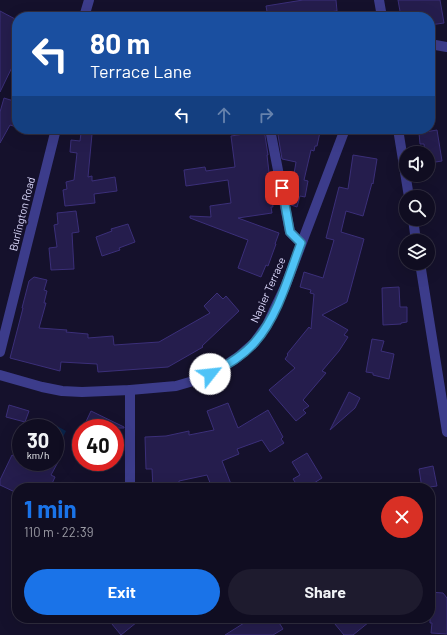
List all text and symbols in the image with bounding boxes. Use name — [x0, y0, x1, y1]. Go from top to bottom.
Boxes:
text: 80 m — [90, 26, 150, 60]
icon: left — [24, 28, 76, 80]
text: Terrace Lane — [90, 60, 192, 82]
icon: left — [171, 104, 193, 126]
icon: ahead — [213, 104, 235, 126]
icon: right — [255, 104, 277, 126]
map controls — [399, 146, 435, 270]
button: sound — [399, 146, 435, 182]
pin — [265, 171, 299, 205]
street label: Burlington Road — [6, 175, 37, 252]
icon: arrive — [271, 177, 293, 199]
button: search — [399, 190, 435, 226]
button: layers — [399, 234, 435, 270]
street label: Napier Terrace — [247, 255, 288, 325]
position arrow — [189, 353, 231, 395]
speed limit sign: 40 — [72, 419, 124, 471]
text: 30 — [27, 428, 49, 452]
text: km/h — [27, 449, 49, 461]
text: 1 min — [24, 494, 77, 523]
button: close — [381, 496, 423, 538]
text: 110 m · 22:39 — [24, 524, 94, 540]
button: Exit — [24, 569, 220, 615]
button: Share — [228, 569, 423, 615]

